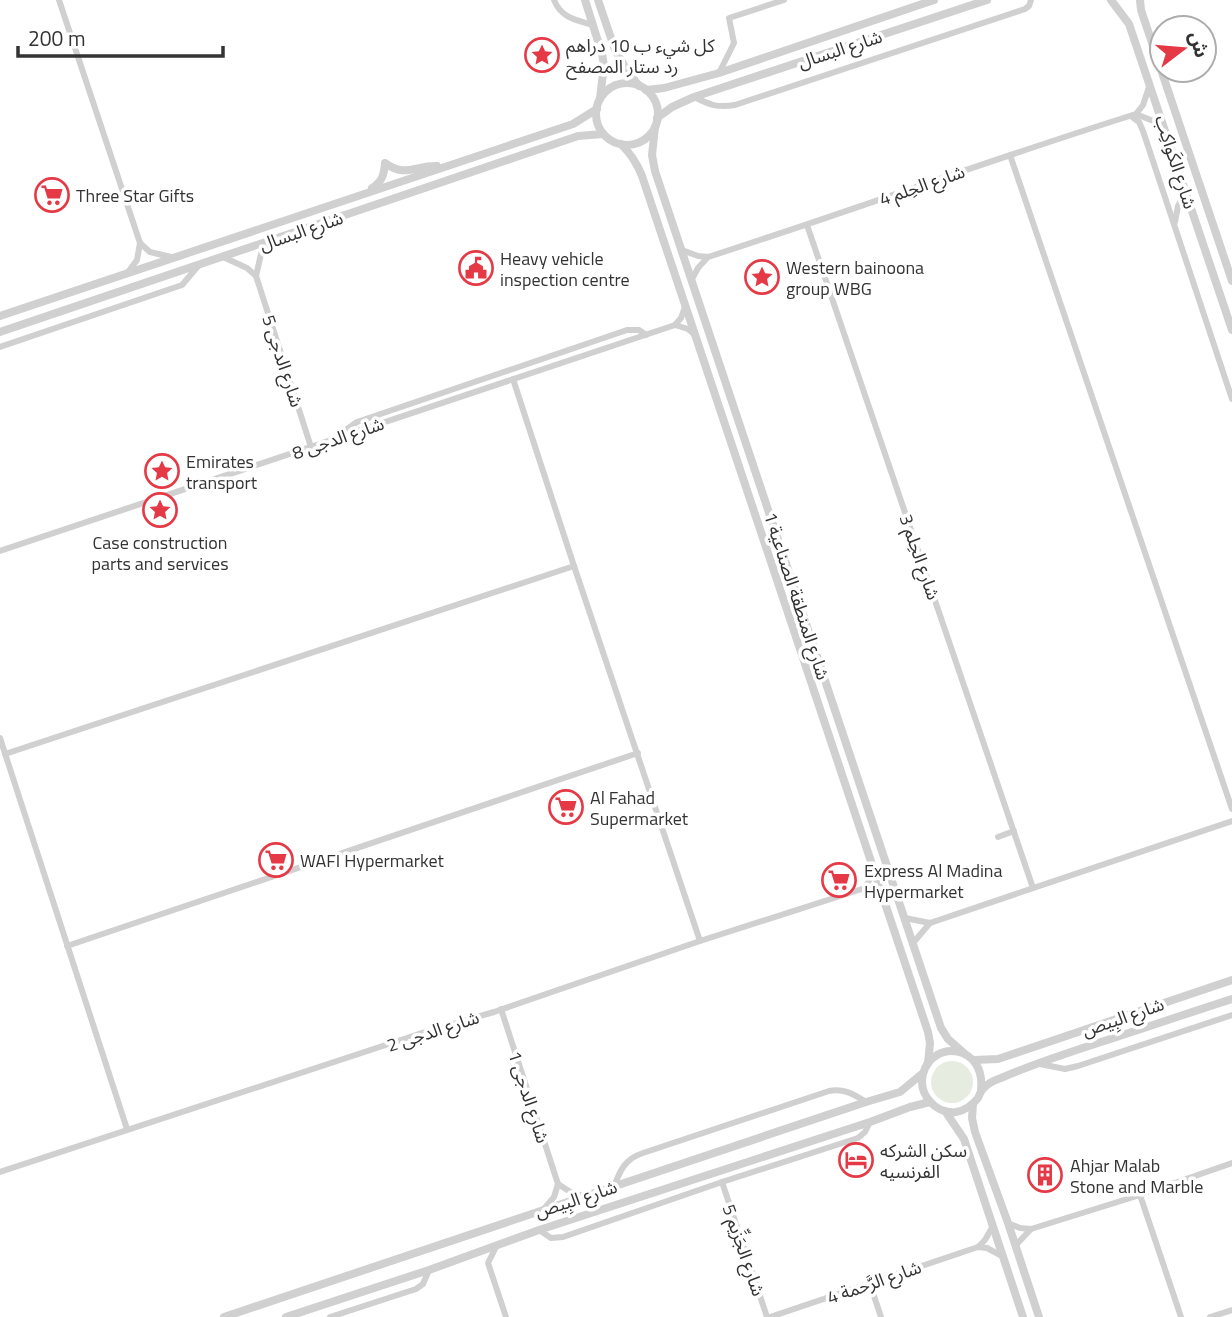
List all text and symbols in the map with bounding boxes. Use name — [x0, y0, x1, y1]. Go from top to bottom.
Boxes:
scale bar — [18, 14, 222, 58]
north arrow — [1148, 14, 1218, 84]
text: 200 m — [28, 22, 85, 54]
street label: شارع البسال — [794, 23, 886, 76]
text: ش — [1182, 28, 1217, 61]
place label: كل شيء ب 10 دراهم رد ستار المصفح — [566, 32, 715, 80]
place icon: كل شيء ب 10 دراهم رد ستار المصفح — [523, 36, 561, 74]
street label: شارع الكَواكِب — [1147, 112, 1204, 213]
street label: شارع الحِلم 4 — [876, 158, 969, 213]
supermarket icon: Three Star Gifts — [33, 176, 71, 214]
place label: Three Star Gifts — [76, 182, 194, 209]
street label: شارع البسال — [255, 204, 347, 259]
place label: Heavy vehicle inspection centre — [500, 245, 630, 293]
public building icon: Heavy vehicle inspection centre — [457, 249, 495, 287]
place label: Western bainoona group WBG — [786, 254, 924, 302]
place icon: Western bainoona group WBG — [743, 258, 781, 296]
street label: شارع الدجى 5 — [254, 311, 311, 411]
street label: شارع الدجى 8 — [288, 410, 388, 467]
place label: Emirates transport — [186, 448, 258, 496]
place icon: Emirates transport — [143, 452, 181, 490]
place icon: Case construction parts and services — [141, 491, 179, 529]
street label: شارع المنطقة الصناعية 1 — [756, 509, 837, 684]
street label: شارع الحِلم 3 — [892, 511, 947, 604]
place label: Case construction parts and services — [91, 529, 229, 577]
place label: Al Fahad Supermarket — [590, 784, 689, 832]
supermarket icon: Al Fahad Supermarket — [547, 788, 585, 826]
supermarket icon: WAFI Hypermarket — [257, 841, 295, 879]
place label: WAFI Hypermarket — [300, 847, 445, 874]
place label: Express Al Madina Hypermarket — [864, 857, 1003, 905]
supermarket icon: Express Al Madina Hypermarket — [820, 861, 858, 899]
street label: شارع البِيص — [1078, 990, 1168, 1045]
street label: شارع الدجى 2 — [383, 1003, 483, 1060]
street label: شارع الدجى 1 — [500, 1047, 557, 1147]
place label: سكن الشركه الفرنسيه — [880, 1137, 967, 1185]
hotel icon: سكن الشركه الفرنسيه — [837, 1141, 875, 1179]
place label: Ahjar Malab Stone and Marble — [1070, 1152, 1203, 1200]
building icon: Ahjar Malab Stone and Marble — [1026, 1156, 1064, 1194]
street label: شارع البِيص — [531, 1173, 621, 1226]
street label: شارع الجَزِّيم 5 — [715, 1200, 772, 1300]
street label: شارع الرَّحمة 4 — [823, 1253, 925, 1312]

